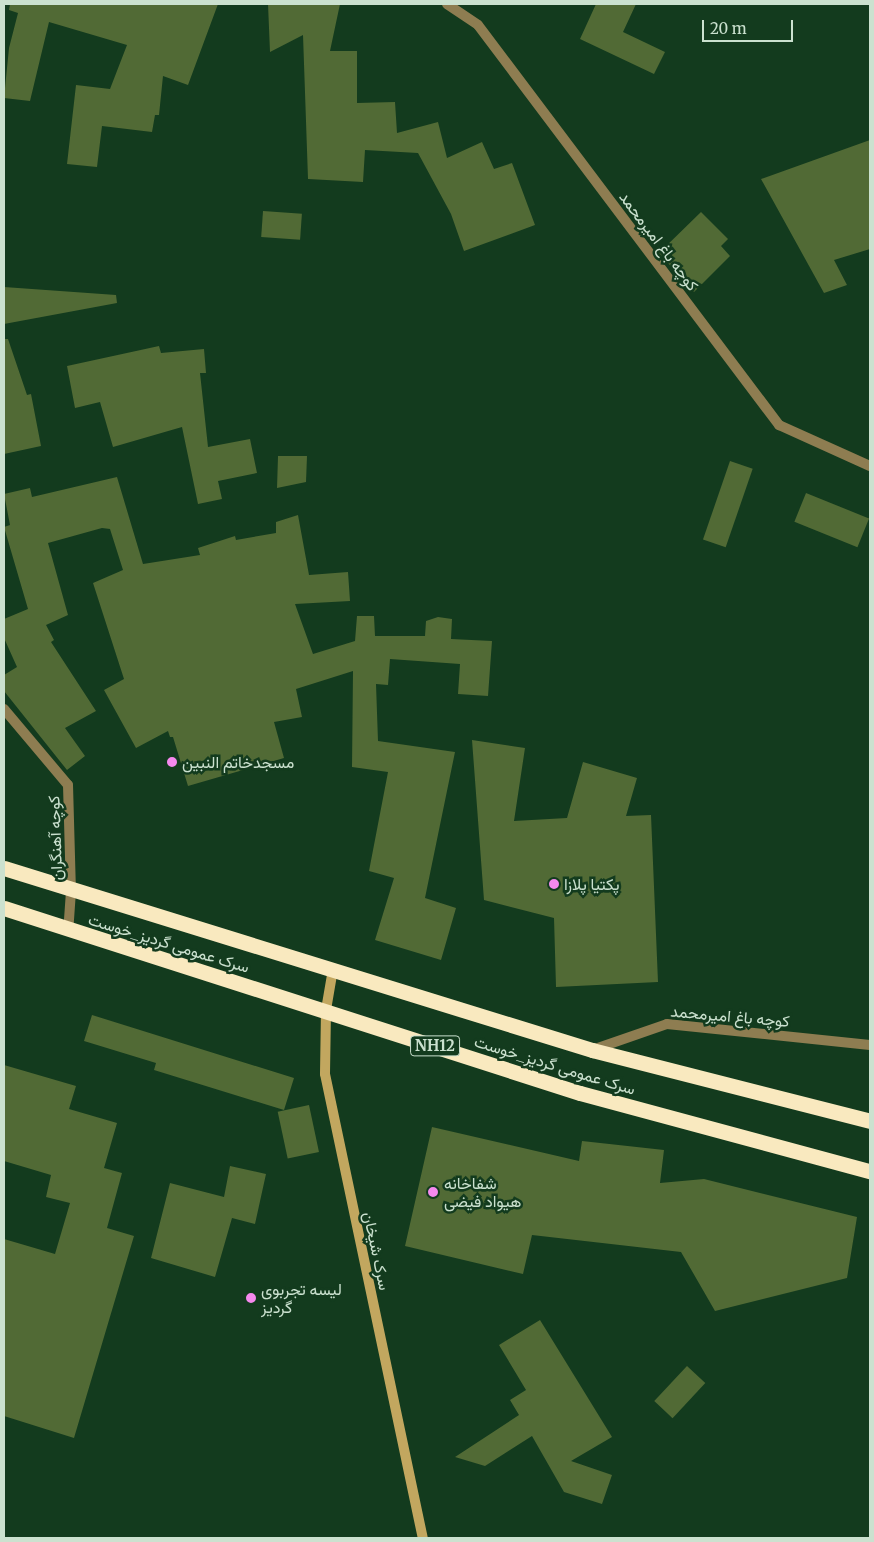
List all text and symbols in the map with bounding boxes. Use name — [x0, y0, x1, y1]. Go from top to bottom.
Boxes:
scale bar — [704, 10, 795, 42]
text: 20 m — [710, 19, 747, 38]
street label: کوچه باغ امیرمحمد — [615, 187, 703, 295]
place label: مسجدخاتم النبین — [182, 752, 294, 772]
marker: مسجدخاتم النبین — [166, 756, 178, 768]
street label: کوچه آهنگران — [44, 795, 66, 881]
place label: پکتیا پلازا — [564, 874, 619, 894]
marker: پکتیا پلازا — [548, 878, 560, 890]
street label: سرک عمومی گردیز_خوست — [86, 909, 252, 977]
street label: کوچه باغ امیرمحمد — [670, 1001, 790, 1031]
street label: سرک عمومی گردیز_خوست — [472, 1031, 638, 1099]
road number: NH12 — [410, 1034, 460, 1058]
place label: شفاخانه هیواد فیضی — [444, 1173, 521, 1211]
marker: شفاخانه هیواد فیضی — [426, 1185, 440, 1199]
street label: سرک شیخان — [359, 1210, 395, 1292]
place label: لیسه تجربوی گردیز — [261, 1279, 342, 1317]
marker: لیسه تجربوی گردیز — [245, 1292, 257, 1304]

